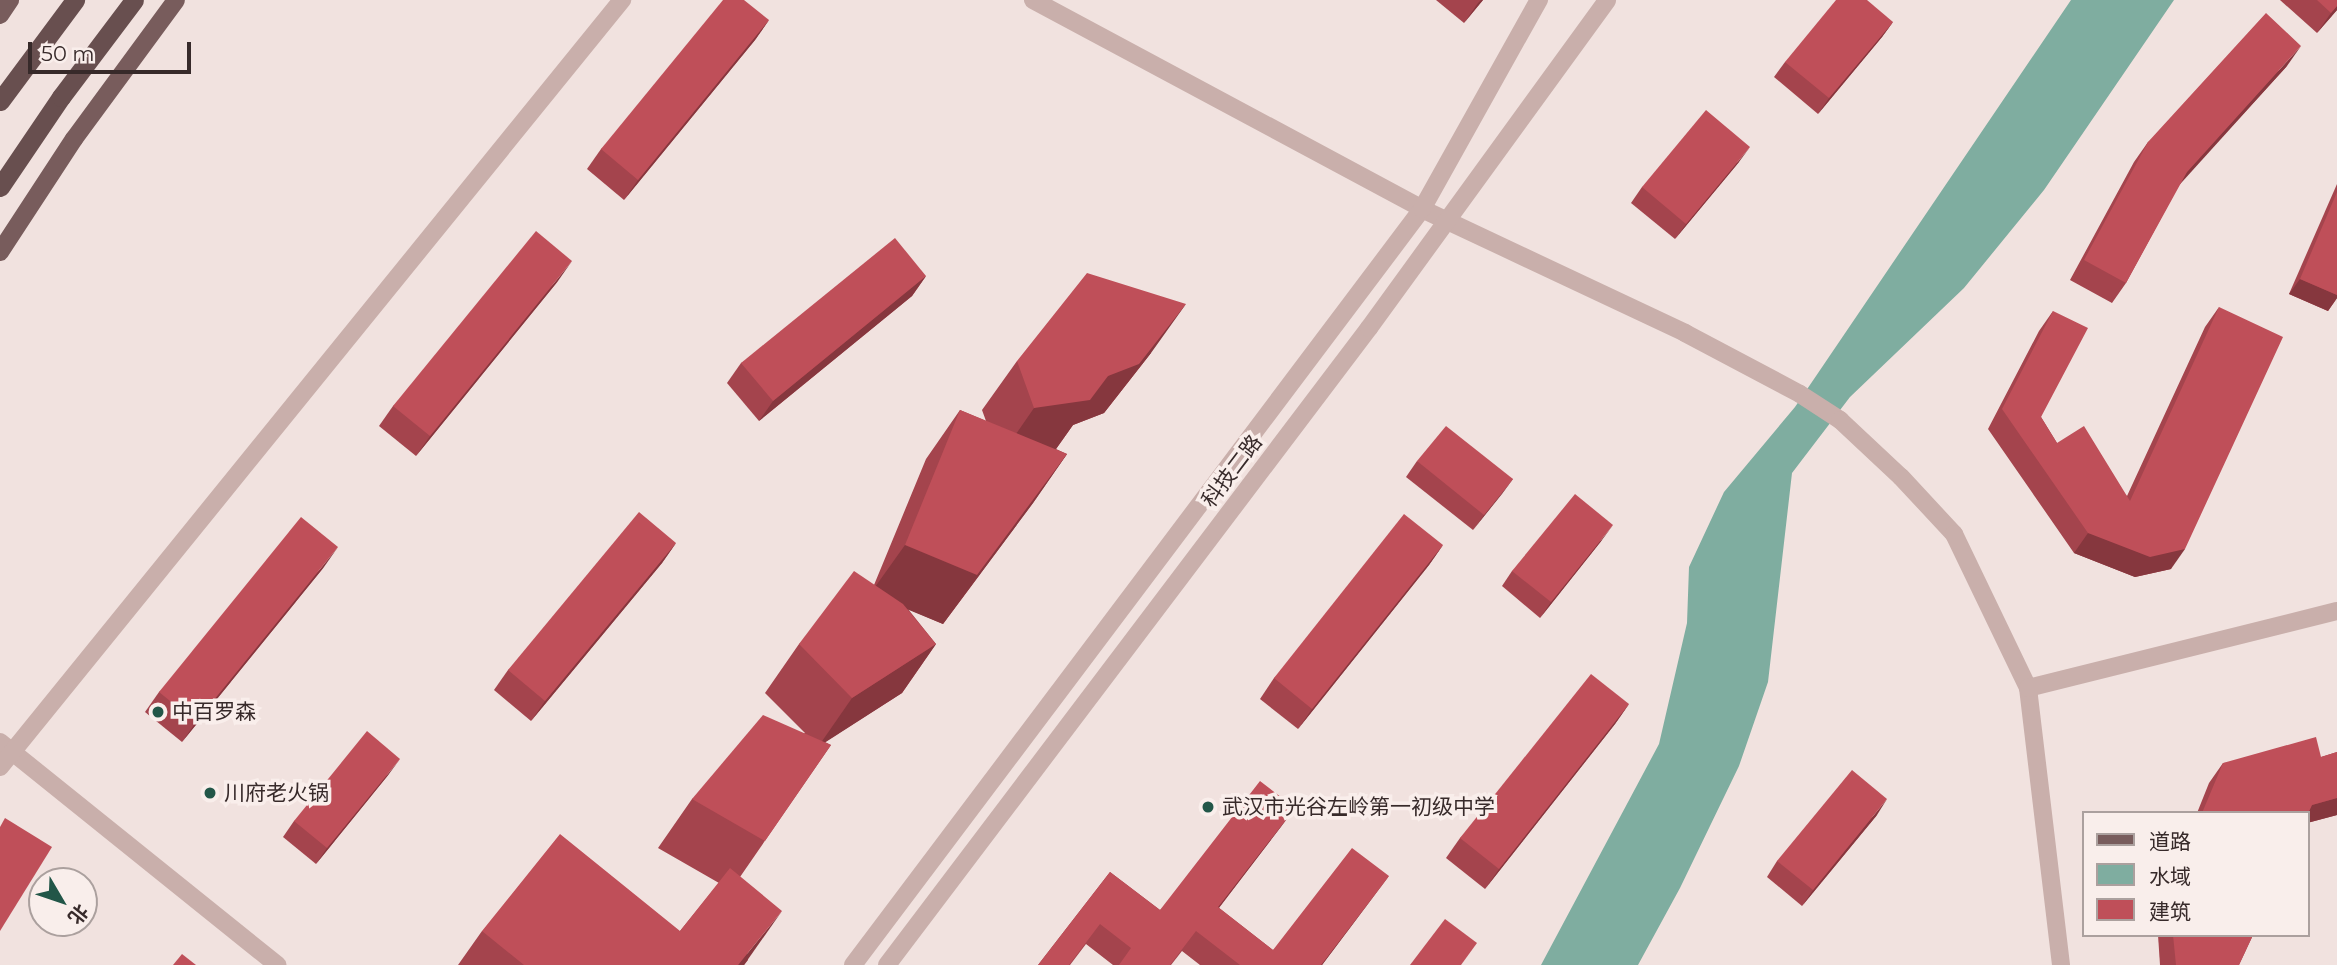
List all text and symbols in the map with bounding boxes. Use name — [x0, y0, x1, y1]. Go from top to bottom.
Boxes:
scale bar — [32, 28, 194, 72]
text: 50 m — [41, 41, 95, 66]
street label: 科技二路 — [1197, 430, 1267, 512]
place label: 中百罗森 — [172, 699, 256, 725]
marker: 中百罗森 — [150, 704, 166, 720]
place label: 川府老火锅 — [224, 780, 329, 806]
marker: 川府老火锅 — [202, 785, 218, 801]
place label: 武汉市光谷左岭第一初级中学 — [1222, 794, 1495, 820]
marker: 武汉市光谷左岭第一初级中学 — [1200, 799, 1216, 815]
legend — [2082, 811, 2309, 937]
text: 道路 — [2149, 829, 2191, 854]
text: 水域 — [2149, 864, 2191, 889]
north arrow — [28, 867, 98, 937]
text: 建筑 — [2149, 899, 2191, 924]
text: 北 — [63, 900, 93, 929]

